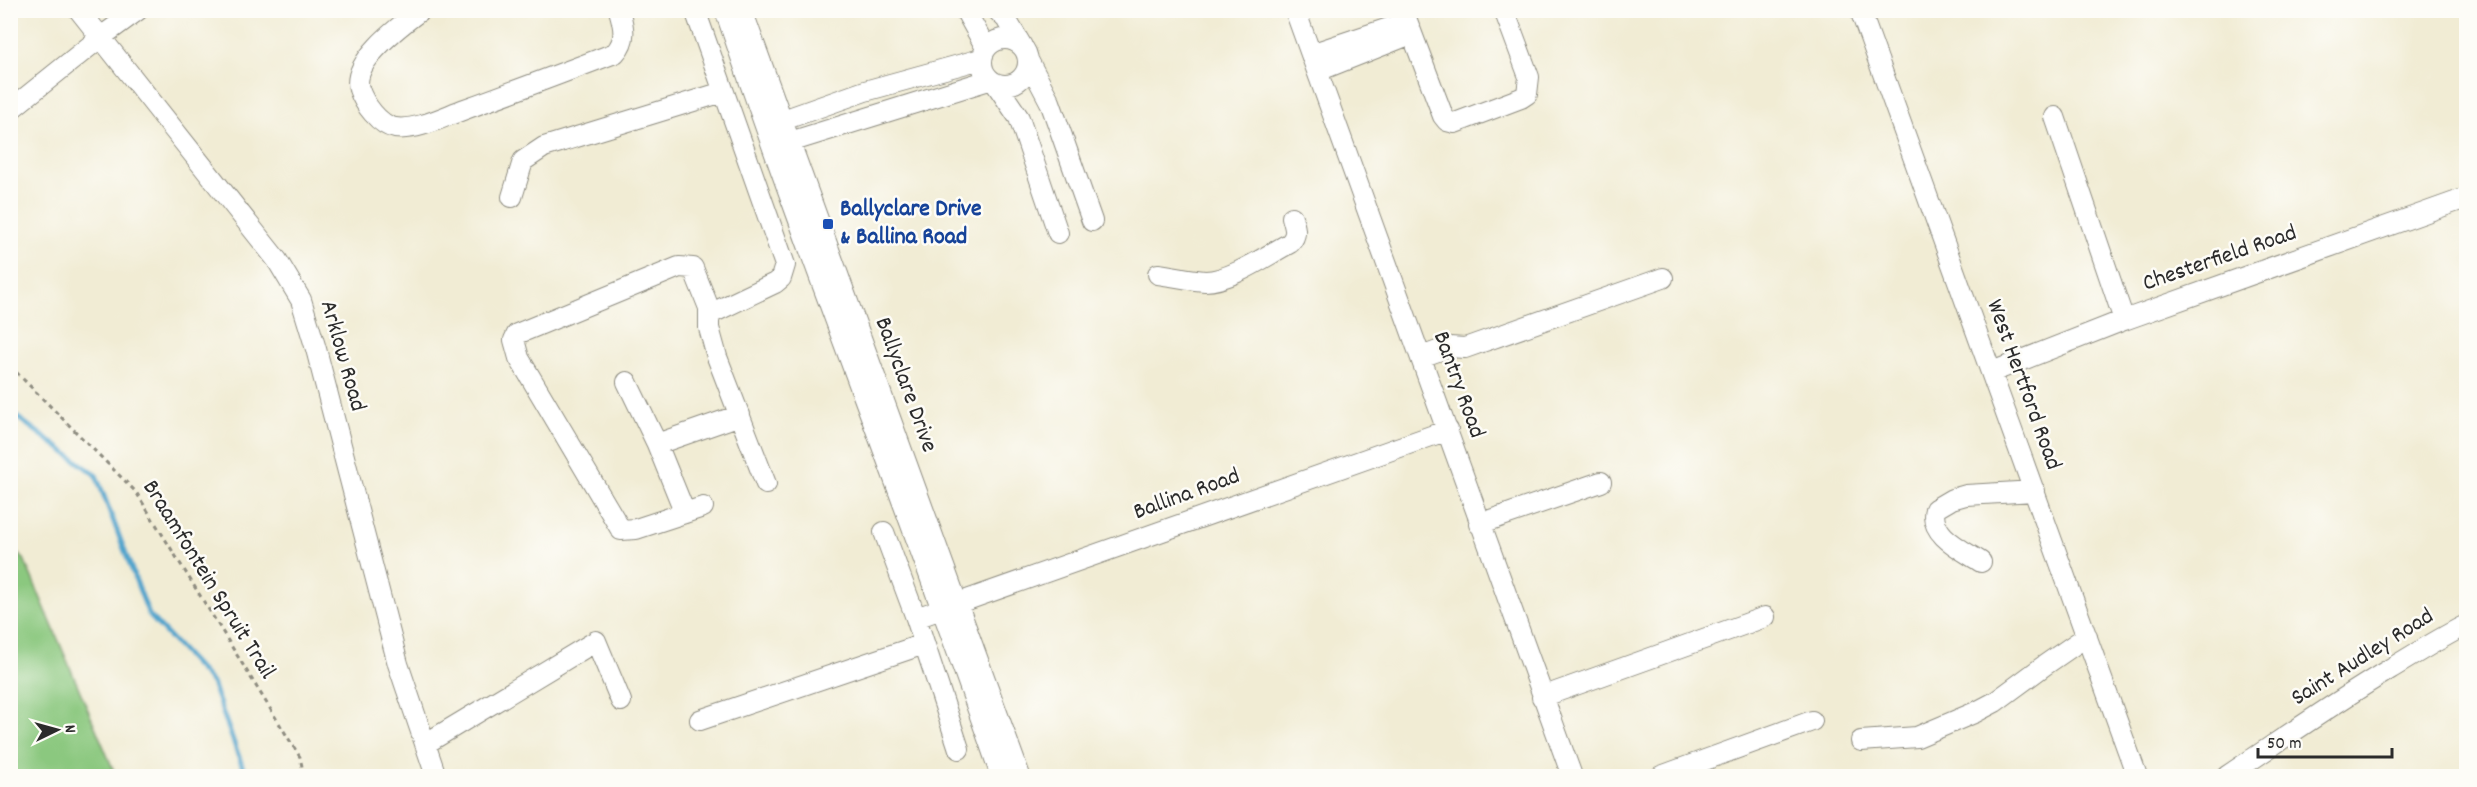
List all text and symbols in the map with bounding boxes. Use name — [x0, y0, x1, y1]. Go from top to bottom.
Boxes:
place label: Ballyclare Drive & Ballina Road — [840, 193, 982, 255]
marker: Ballyclare Drive & Ballina Road — [821, 217, 835, 231]
street label: Chesterfield Road — [2138, 217, 2302, 301]
street label: West Hertford Road — [1976, 295, 2070, 475]
street label: Arklow Road — [310, 296, 374, 416]
street label: Ballyclare Drive — [865, 313, 945, 457]
street label: Bantry Road — [1423, 327, 1493, 443]
street label: Ballina Road — [1129, 460, 1245, 530]
street label: Braamfontein Spruit Trail — [133, 474, 283, 687]
street label: Saint Audley Road — [2285, 600, 2441, 716]
north arrow — [27, 700, 87, 760]
scale bar — [2258, 721, 2392, 759]
text: N — [58, 724, 81, 734]
text: 50 m — [2267, 732, 2302, 757]

